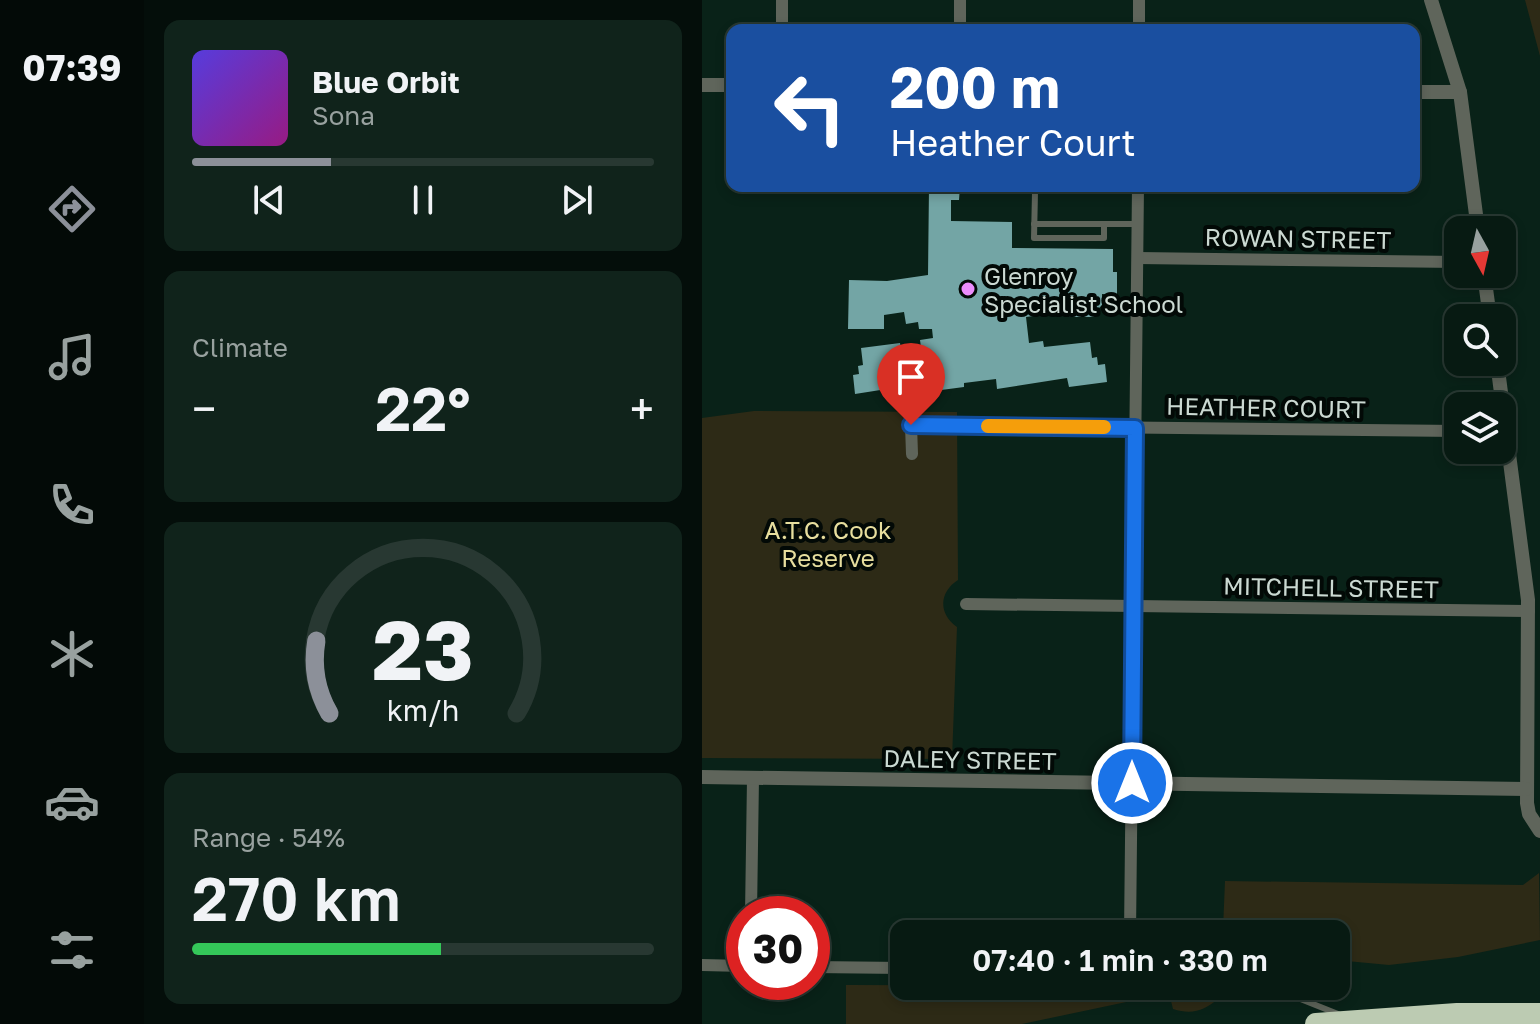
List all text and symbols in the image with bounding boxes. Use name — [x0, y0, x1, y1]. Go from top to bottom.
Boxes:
text: 07:39 — [22, 46, 122, 89]
text: 200 m — [890, 53, 1060, 120]
icon: left — [758, 56, 862, 160]
text: Blue Orbit — [312, 64, 460, 100]
text: Sona — [312, 100, 375, 131]
text: Heather Court — [890, 121, 1136, 164]
icon: previous — [247, 178, 291, 222]
icon: pause — [401, 178, 445, 222]
icon: next — [555, 178, 599, 222]
icon: directions — [44, 181, 100, 237]
north arrow — [1444, 216, 1516, 288]
map controls — [1444, 216, 1516, 464]
street label: ROWAN STREET — [1205, 222, 1392, 254]
place label: Glenroy Specialist School — [984, 261, 1183, 318]
marker: Glenroy Specialist School — [959, 280, 977, 298]
button: search — [1444, 304, 1516, 376]
icon: music — [44, 329, 100, 385]
text: Climate — [192, 332, 288, 363]
pin — [877, 343, 945, 425]
icon: arrive — [889, 355, 933, 399]
text: 22° — [375, 372, 471, 444]
text: − — [192, 382, 216, 435]
text: + — [630, 382, 654, 435]
street label: HEATHER COURT — [1166, 391, 1366, 423]
button: layers — [1444, 392, 1516, 464]
icon: phone — [44, 477, 100, 533]
park label: A.T.C. Cook Reserve — [764, 515, 892, 572]
street label: MITCHELL STREET — [1223, 571, 1439, 603]
text: 23 — [372, 597, 474, 697]
icon: climate — [44, 626, 100, 682]
text: km/h — [387, 693, 459, 727]
position arrow — [1090, 741, 1174, 825]
street label: DALEY STREET — [883, 743, 1057, 775]
icon: car — [44, 774, 100, 830]
text: Range · 54% — [192, 822, 345, 853]
text: 270 km — [192, 862, 401, 934]
speed limit sign: 30 — [726, 896, 830, 1000]
icon: filters — [44, 922, 100, 978]
text: 07:40 · 1 min · 330 m — [972, 942, 1268, 978]

